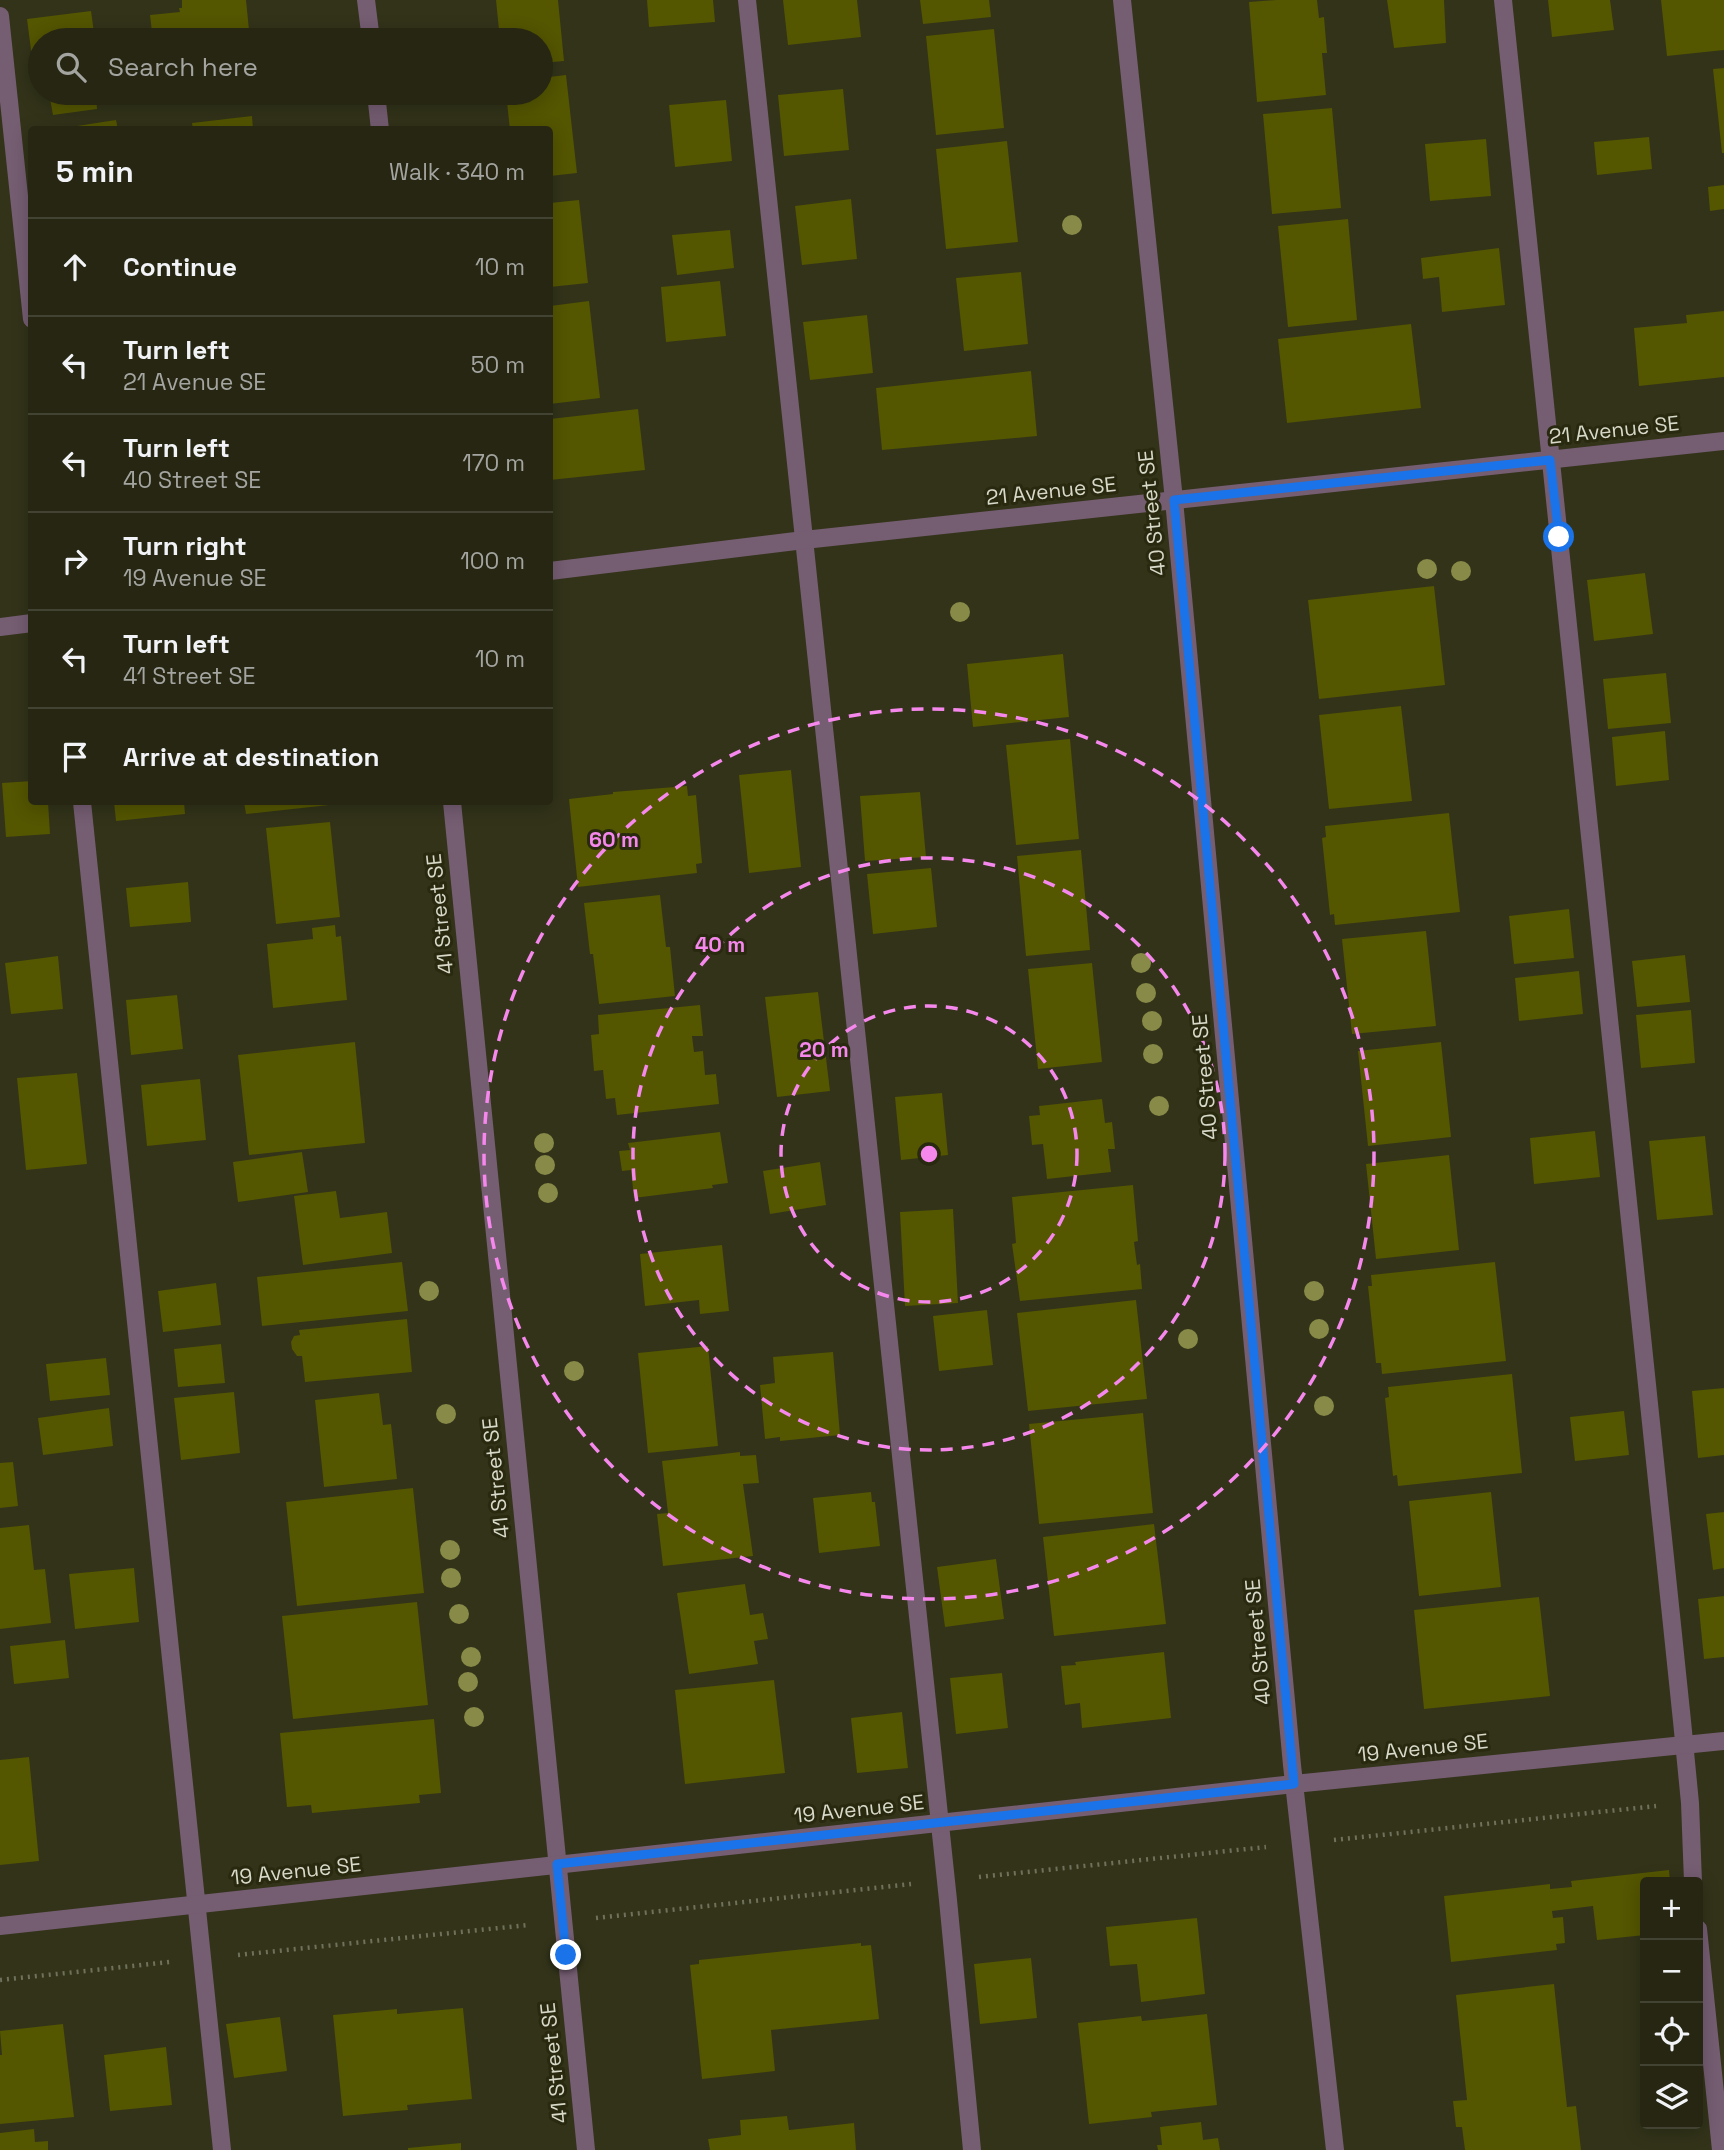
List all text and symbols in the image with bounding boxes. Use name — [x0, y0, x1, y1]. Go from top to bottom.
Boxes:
search box — [28, 28, 553, 105]
icon: search — [52, 48, 90, 86]
text: Search here — [108, 50, 258, 84]
text: 5 min — [56, 152, 134, 191]
text: Walk · 340 m — [389, 157, 525, 187]
icon: ahead — [56, 248, 94, 286]
text: Continue — [123, 250, 237, 284]
text: 10 m — [475, 252, 525, 282]
text: Turn left — [123, 333, 230, 367]
icon: left — [56, 346, 94, 384]
text: 50 m — [471, 350, 525, 380]
text: 21 Avenue SE — [123, 367, 266, 397]
street label: 21 Avenue SE — [1547, 409, 1680, 450]
text: Turn left — [123, 431, 230, 465]
icon: left — [56, 444, 94, 482]
text: 170 m — [462, 448, 525, 478]
street label: 40 Street SE — [1131, 449, 1172, 577]
text: 40 Street SE — [123, 465, 261, 495]
street label: 21 Avenue SE — [984, 470, 1117, 511]
route start — [1543, 521, 1574, 552]
text: Turn right — [123, 529, 247, 563]
icon: right — [56, 542, 94, 580]
text: 100 m — [460, 546, 525, 576]
text: 19 Avenue SE — [123, 563, 266, 593]
text: Turn left — [123, 627, 230, 661]
icon: left — [56, 640, 94, 678]
text: 10 m — [475, 644, 525, 674]
text: 41 Street SE — [123, 661, 256, 691]
icon: arrive — [56, 738, 94, 776]
text: Arrive at destination — [123, 740, 380, 774]
text: 60 m — [589, 826, 639, 853]
street label: 41 Street SE — [420, 852, 459, 976]
text: 40 m — [695, 931, 745, 958]
street label: 40 Street SE — [1186, 1013, 1223, 1141]
text: 20 m — [799, 1036, 849, 1063]
centre of rings — [917, 1142, 941, 1166]
street label: 41 Street SE — [476, 1416, 515, 1540]
street label: 40 Street SE — [1239, 1578, 1276, 1706]
street label: 19 Avenue SE — [1356, 1727, 1490, 1768]
street label: 19 Avenue SE — [792, 1788, 926, 1829]
street label: 19 Avenue SE — [229, 1850, 363, 1891]
map controls — [1640, 1877, 1703, 2129]
button: + — [1640, 1877, 1703, 1940]
route end — [550, 1939, 581, 1970]
button: − — [1640, 1940, 1703, 2003]
street label: 41 Street SE — [534, 2001, 573, 2125]
button: locate — [1640, 2003, 1703, 2066]
button: layers — [1640, 2066, 1703, 2129]

